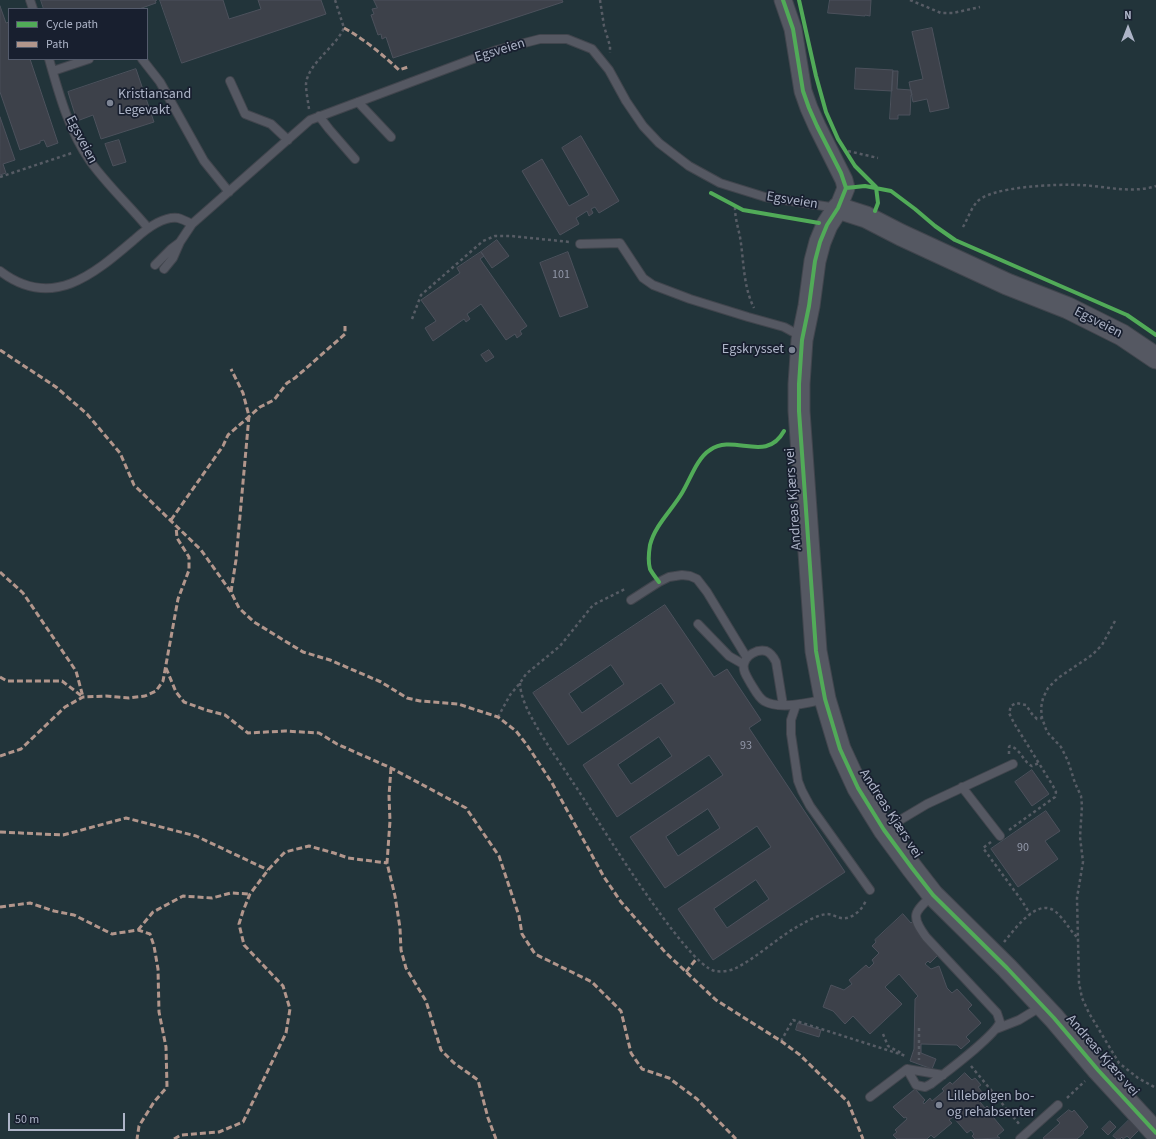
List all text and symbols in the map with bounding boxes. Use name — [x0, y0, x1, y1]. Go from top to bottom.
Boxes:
legend — [8, 8, 148, 60]
north arrow — [1108, 8, 1148, 48]
text: N — [1124, 8, 1132, 23]
text: Cycle path — [46, 16, 98, 33]
street label: Egsveien — [473, 35, 527, 67]
text: Path — [46, 36, 69, 53]
place label: Kristiansand Legevakt — [118, 87, 191, 120]
marker: Kristiansand Legevakt — [105, 98, 115, 108]
street label: Egsveien — [61, 113, 101, 167]
street label: Egsveien — [765, 189, 819, 213]
house number: 101 — [552, 268, 570, 282]
street label: Egsveien — [1071, 304, 1125, 342]
place label: Egskrysset — [722, 342, 784, 358]
marker: Egskrysset — [787, 345, 797, 355]
street label: Andreas Kjærs vei — [782, 447, 806, 551]
house number: 93 — [740, 739, 752, 753]
street label: Andreas Kjærs vei — [855, 766, 925, 862]
house number: 90 — [1017, 841, 1029, 855]
street label: Andreas Kjærs vei — [1062, 1012, 1142, 1100]
place label: Lillebølgen bo- og rehabsenter — [947, 1089, 1035, 1122]
marker: Lillebølgen bo- og rehabsenter — [934, 1100, 944, 1110]
scale bar — [10, 1105, 127, 1131]
text: 50 m — [15, 1111, 39, 1128]

